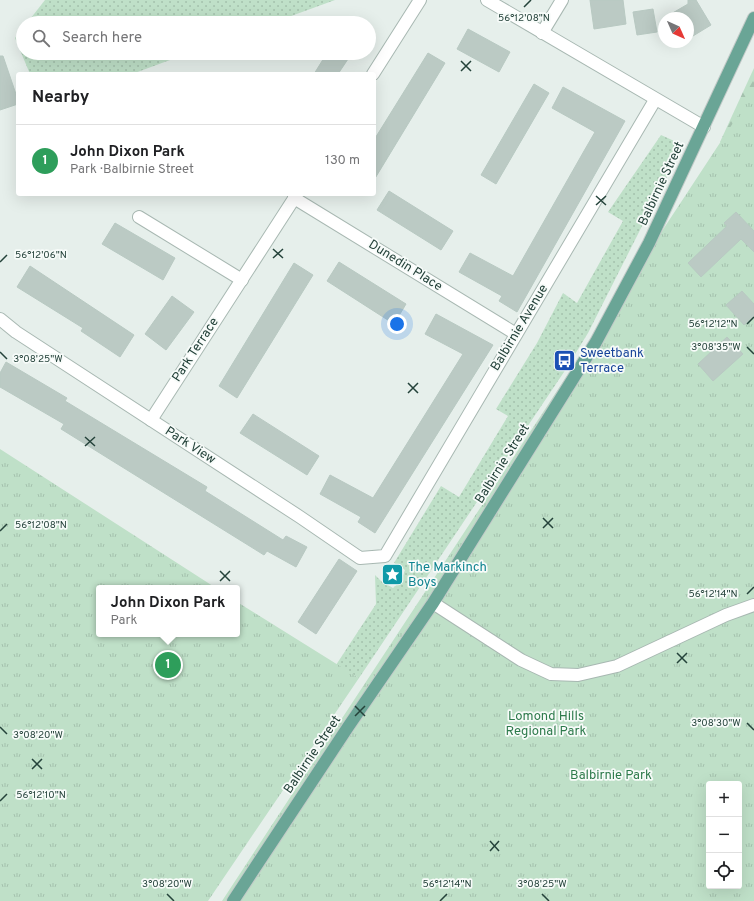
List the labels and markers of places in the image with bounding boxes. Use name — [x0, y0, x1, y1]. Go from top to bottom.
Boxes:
place label: Sweetbank Terrace — [580, 346, 644, 377]
bus stop icon: Sweetbank Terrace — [551, 348, 577, 374]
place label: The Markinch Boys — [408, 560, 487, 591]
place icon: The Markinch Boys — [379, 562, 405, 588]
pin: 1 — [155, 650, 181, 680]

